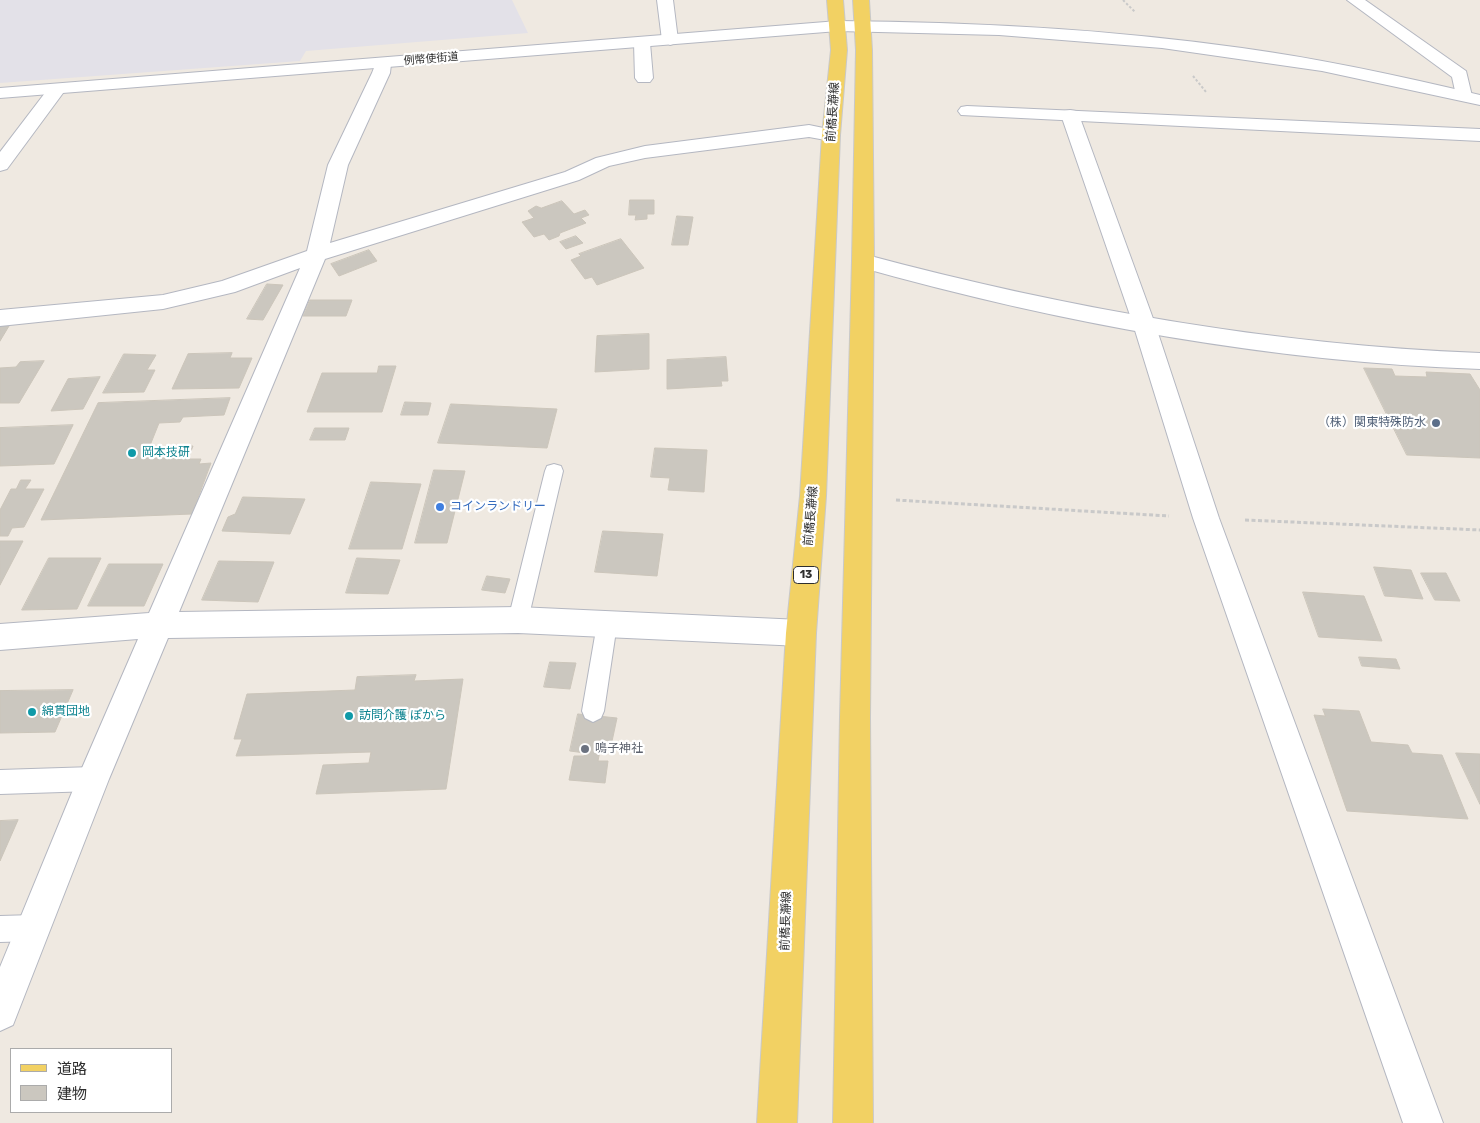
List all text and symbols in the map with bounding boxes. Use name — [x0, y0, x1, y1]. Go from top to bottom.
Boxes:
street label: 例幣使街道 — [403, 50, 459, 68]
street label: 前橋長瀞線 — [824, 82, 842, 142]
place label: （株）関東特殊防水 — [1318, 416, 1426, 430]
marker: （株）関東特殊防水 — [1430, 417, 1442, 429]
place label: 岡本技研 — [142, 446, 190, 460]
marker: 岡本技研 — [126, 447, 138, 459]
street label: 前橋長瀞線 — [801, 485, 821, 547]
place label: コインランドリー — [450, 500, 546, 514]
marker: コインランドリー — [434, 501, 446, 513]
road number: 13 — [794, 566, 818, 584]
place label: 綿貫団地 — [42, 705, 90, 719]
marker: 綿貫団地 — [26, 706, 38, 718]
place label: 訪問介護 ぽから — [359, 709, 446, 723]
marker: 訪問介護 ぽから — [343, 710, 355, 722]
place label: 鳴子神社 — [595, 742, 643, 756]
marker: 鳴子神社 — [579, 743, 591, 755]
street label: 前橋長瀞線 — [778, 891, 794, 951]
legend — [10, 1048, 172, 1113]
text: 道路 — [57, 1060, 87, 1078]
text: 建物 — [57, 1085, 87, 1103]

